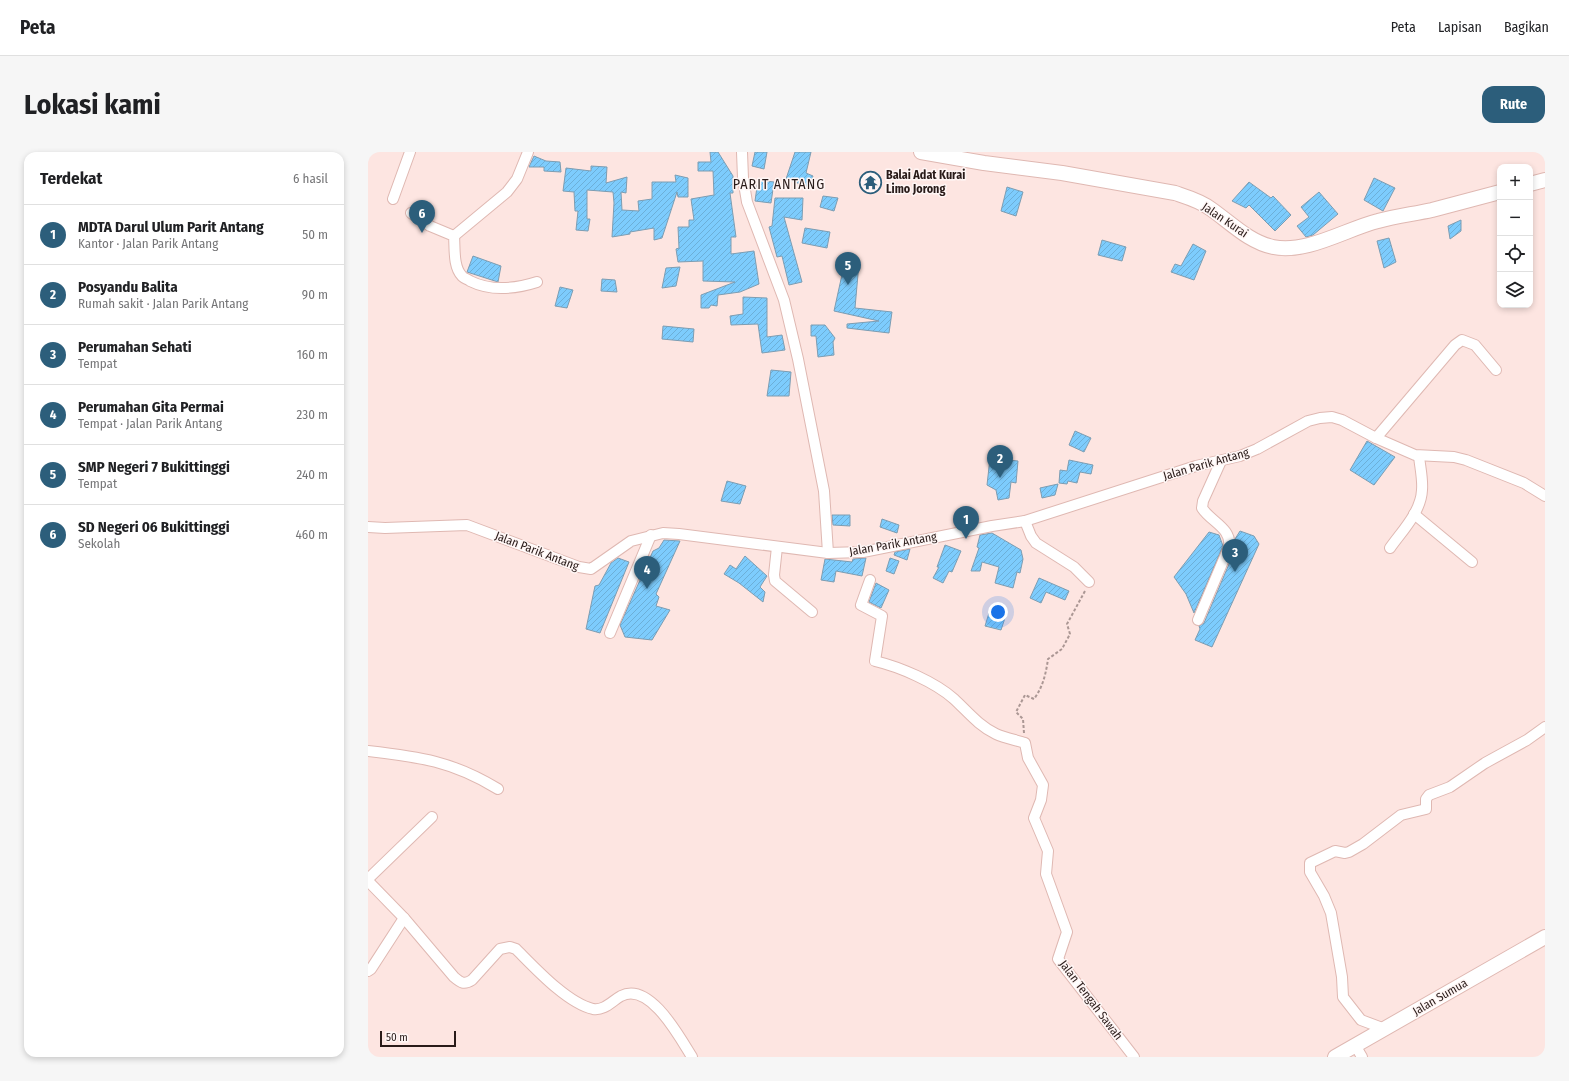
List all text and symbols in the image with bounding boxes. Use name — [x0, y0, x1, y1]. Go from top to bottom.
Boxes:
text: Peta — [20, 16, 55, 39]
text: Peta — [1391, 19, 1416, 36]
text: Lapisan — [1438, 19, 1482, 36]
text: Bagikan — [1504, 19, 1549, 36]
button: Rute — [1482, 86, 1545, 123]
text: Lokasi kami — [24, 88, 161, 121]
map controls — [1497, 164, 1533, 308]
button: + — [1497, 164, 1533, 200]
text: Terdekat — [40, 168, 102, 189]
place label: Balai Adat Kurai Limo Jorong — [886, 168, 965, 196]
temple icon: Balai Adat Kurai Limo Jorong — [857, 169, 883, 195]
text: 6 hasil — [293, 171, 328, 186]
district label: PARIT ANTANG — [733, 176, 825, 193]
pin: 6 — [409, 200, 435, 233]
street label: Jalan Kurai — [1199, 200, 1251, 240]
button: − — [1497, 200, 1533, 236]
text: MDTA Darul Ulum Parit Antang — [78, 218, 264, 236]
text: 1 — [50, 227, 56, 242]
text: 50 m — [302, 227, 328, 242]
text: Kantor · Jalan Parik Antang — [78, 236, 218, 251]
button: locate — [1497, 236, 1533, 272]
pin: 5 — [835, 252, 861, 285]
button: layers — [1497, 272, 1533, 308]
text: Posyandu Balita — [78, 278, 178, 296]
text: 2 — [50, 287, 56, 302]
text: 90 m — [302, 287, 328, 302]
text: Rumah sakit · Jalan Parik Antang — [78, 296, 248, 311]
text: Perumahan Sehati — [78, 338, 192, 356]
text: 3 — [50, 347, 56, 362]
text: 160 m — [297, 347, 328, 362]
text: Tempat — [78, 356, 117, 371]
text: Perumahan Gita Permai — [78, 398, 224, 416]
text: 4 — [50, 407, 56, 422]
text: 230 m — [297, 407, 328, 422]
text: Tempat · Jalan Parik Antang — [78, 416, 222, 431]
pin: 2 — [987, 445, 1013, 478]
street label: Jalan Parik Antang — [1161, 445, 1251, 483]
text: SMP Negeri 7 Bukittinggi — [78, 458, 230, 476]
text: 5 — [50, 467, 56, 482]
text: 240 m — [296, 467, 328, 482]
text: Tempat — [78, 476, 117, 491]
pin: 1 — [953, 506, 979, 539]
text: SD Negeri 06 Bukittinggi — [78, 518, 230, 536]
text: 6 — [50, 527, 56, 542]
text: 460 m — [295, 527, 328, 542]
street label: Jalan Parik Antang — [493, 529, 581, 574]
street label: Jalan Parik Antang — [848, 529, 938, 559]
text: Sekolah — [78, 536, 120, 551]
pin: 3 — [1222, 539, 1248, 572]
pin: 4 — [634, 556, 660, 589]
your location — [988, 602, 1008, 622]
street label: Jalan Tengah Sawah — [1056, 957, 1126, 1043]
street label: Jalan Sumua — [1410, 976, 1470, 1018]
scale bar — [380, 1029, 456, 1048]
text: 50 m — [386, 1031, 408, 1044]

